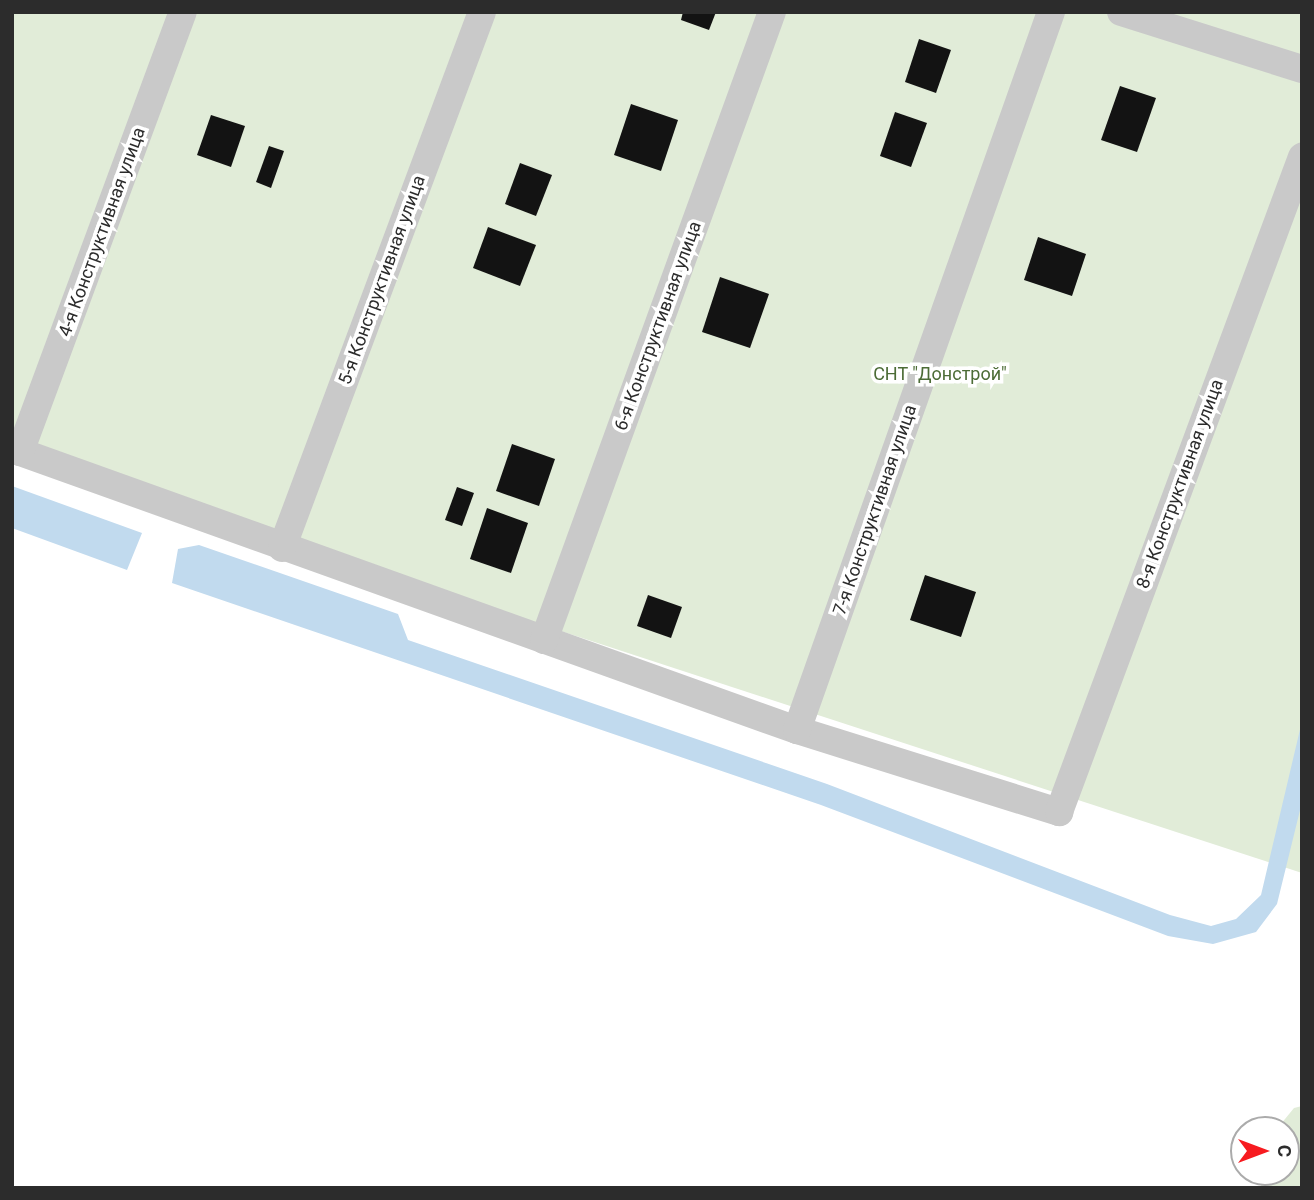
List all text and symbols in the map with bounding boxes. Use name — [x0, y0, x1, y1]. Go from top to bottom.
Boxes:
street label: 4-я Конструктивная улица — [54, 124, 150, 340]
street label: 5-я Конструктивная улица — [334, 172, 430, 388]
street label: 6-я Конструктивная улица — [610, 218, 706, 434]
park label: СНТ "Донстрой" — [873, 363, 1007, 385]
street label: 8-я Конструктивная улица — [1132, 376, 1228, 592]
street label: 7-я Конструктивная улица — [829, 402, 921, 618]
north arrow — [1230, 1116, 1300, 1186]
text: С — [1273, 1145, 1296, 1157]

